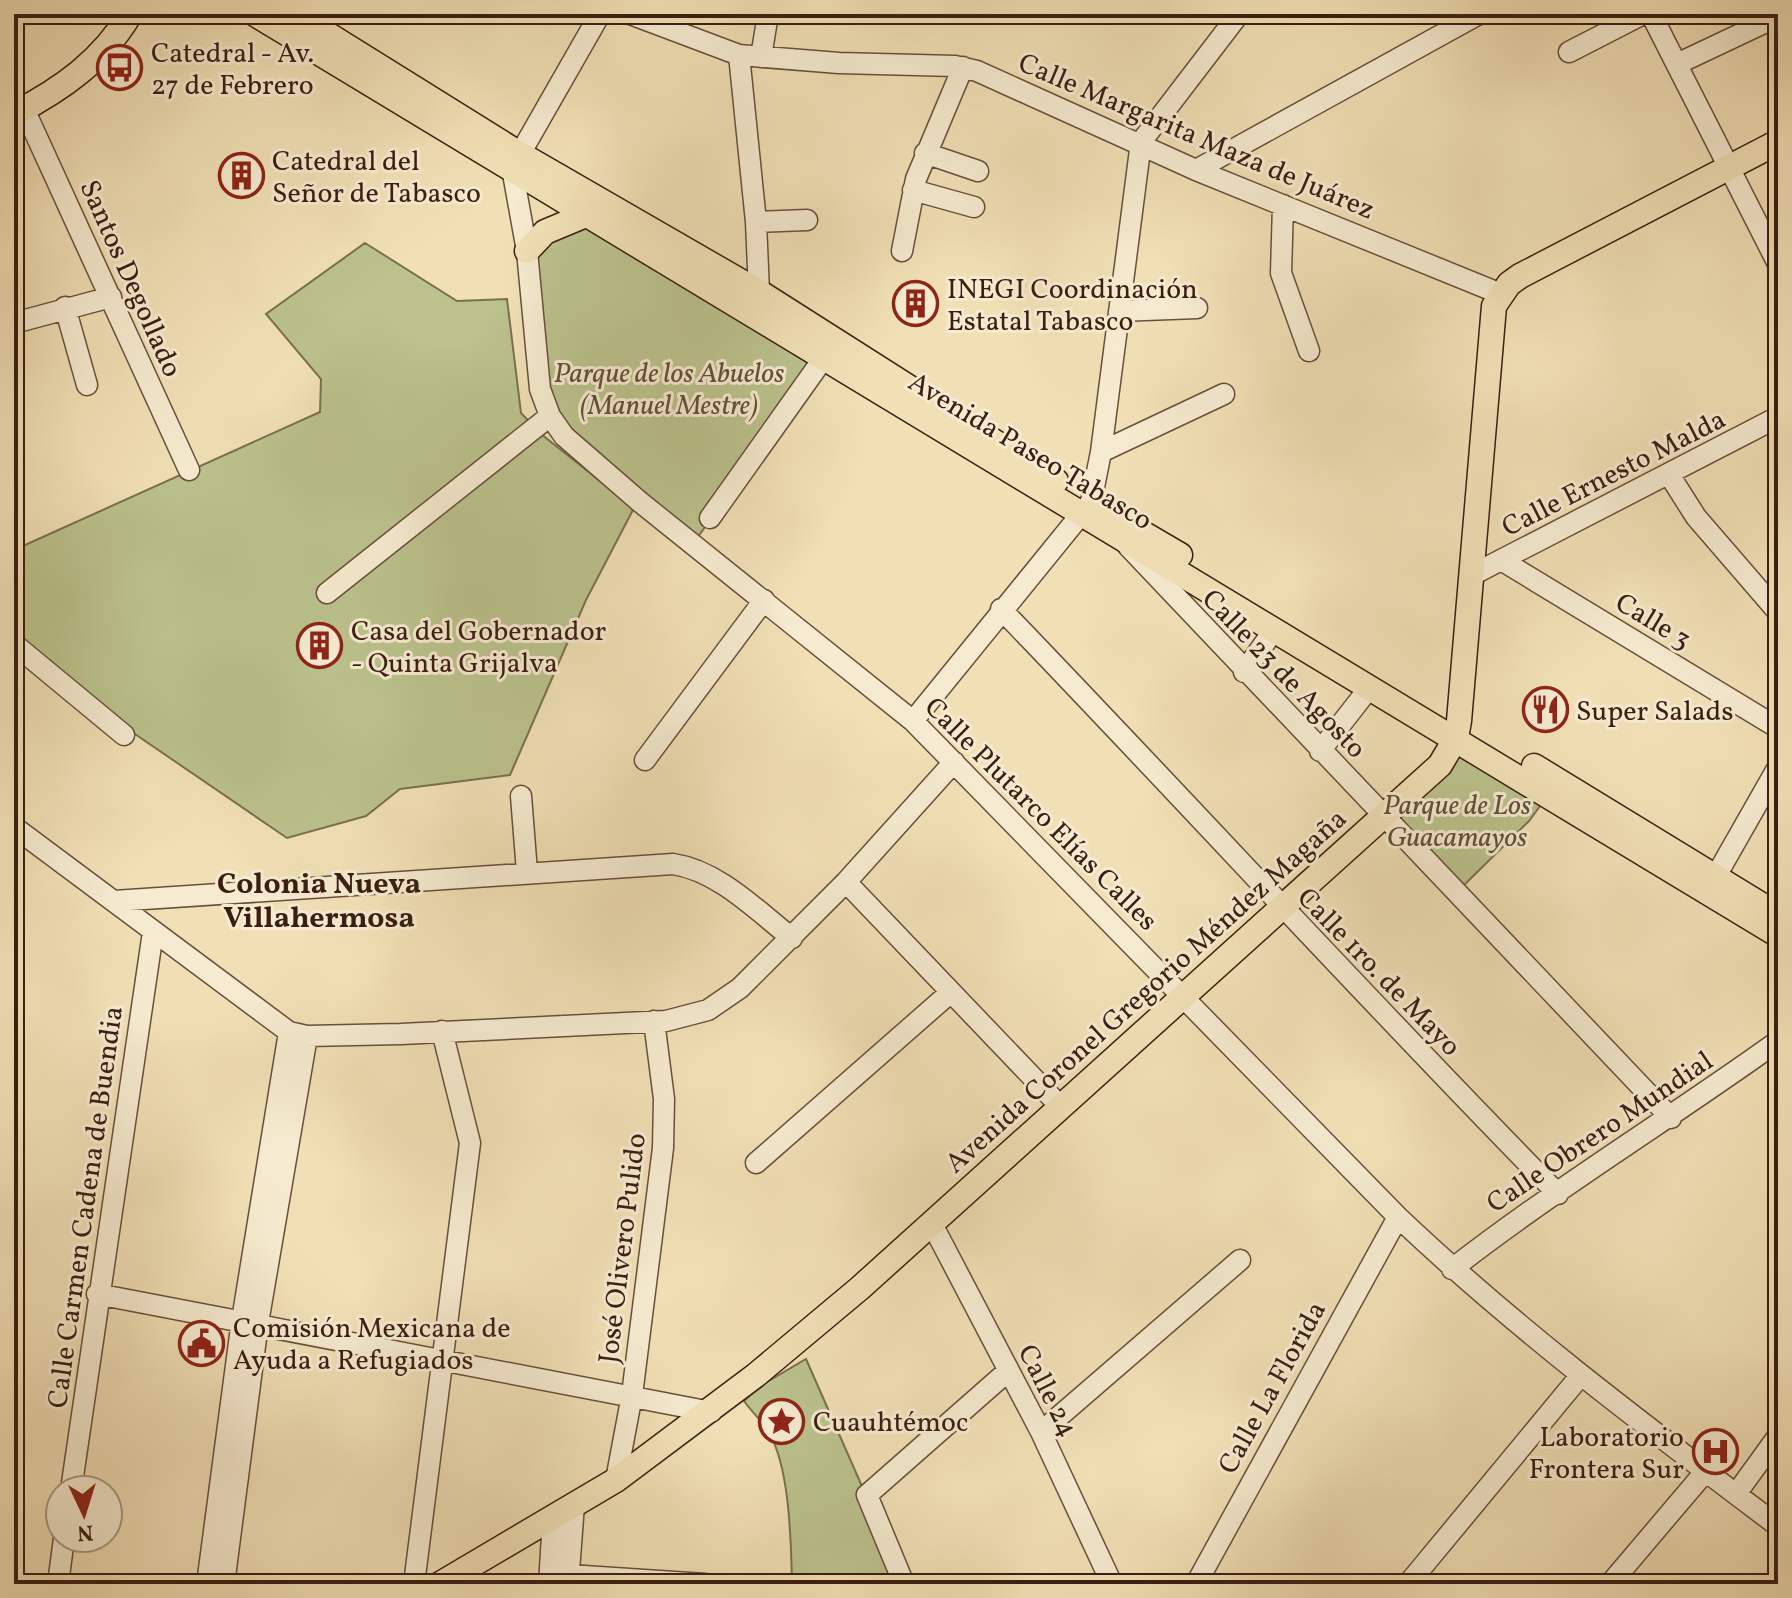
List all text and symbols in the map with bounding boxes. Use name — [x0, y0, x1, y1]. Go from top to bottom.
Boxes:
place label: Catedral - Av. 27 de Febrero — [151, 35, 314, 106]
bus stop icon: Catedral - Av. 27 de Febrero — [96, 44, 144, 92]
street label: Calle Margarita Maza de Juárez — [1012, 44, 1380, 230]
place label: Catedral del Señor de Tabasco — [272, 143, 481, 214]
building icon: Catedral del Señor de Tabasco — [217, 152, 265, 200]
street label: Santos Degollado — [69, 174, 191, 384]
place label: INEGI Coordinación Estatal Tabasco — [947, 271, 1198, 342]
building icon: INEGI Coordinación Estatal Tabasco — [892, 280, 940, 328]
park label: Parque de los Abuelos (Manuel Mestre) — [554, 355, 784, 426]
street label: Avenida Paseo Tabasco — [900, 364, 1159, 541]
street label: Calle Ernesto Malda — [1495, 401, 1733, 548]
street label: Calle 23 de Agosto — [1192, 581, 1374, 768]
street label: Calle 3 — [1607, 584, 1698, 660]
place label: Casa del Gobernador - Quinta Grijalva — [351, 613, 607, 684]
building icon: Casa del Gobernador - Quinta Grijalva — [296, 622, 344, 670]
restaurant icon: Super Salads — [1521, 686, 1569, 734]
street label: Calle Plutarco Elías Calles — [915, 689, 1166, 940]
place label: Super Salads — [1576, 693, 1733, 732]
park label: Parque de Los Guacamayos — [1383, 787, 1531, 858]
street label: Avenida Coronel Gregorio Méndez Magaña — [937, 801, 1356, 1183]
district label: Colonia Nueva Villahermosa — [217, 864, 421, 940]
street label: Calle 1ro. de Mayo — [1287, 880, 1469, 1066]
street label: Calle Carmen Cadena de Buendia — [39, 1004, 134, 1411]
street label: Calle Obrero Mundial — [1479, 1043, 1721, 1223]
street label: José Olivero Pulido — [590, 1131, 657, 1366]
street label: Calle La Florida — [1210, 1295, 1337, 1482]
place label: Comisión Mexicana de Ayuda a Refugiados — [233, 1310, 511, 1381]
public building icon: Comisión Mexicana de Ayuda a Refugiados — [178, 1319, 226, 1367]
street label: Calle 24 — [1007, 1338, 1087, 1444]
place icon: Cuauhtémoc — [758, 1397, 806, 1445]
place label: Cuauhtémoc — [813, 1404, 969, 1443]
place label: Laboratorio Frontera Sur — [1529, 1419, 1684, 1490]
hospital icon: Laboratorio Frontera Sur — [1691, 1428, 1739, 1476]
north arrow — [44, 1474, 124, 1554]
text: N — [76, 1515, 94, 1547]

